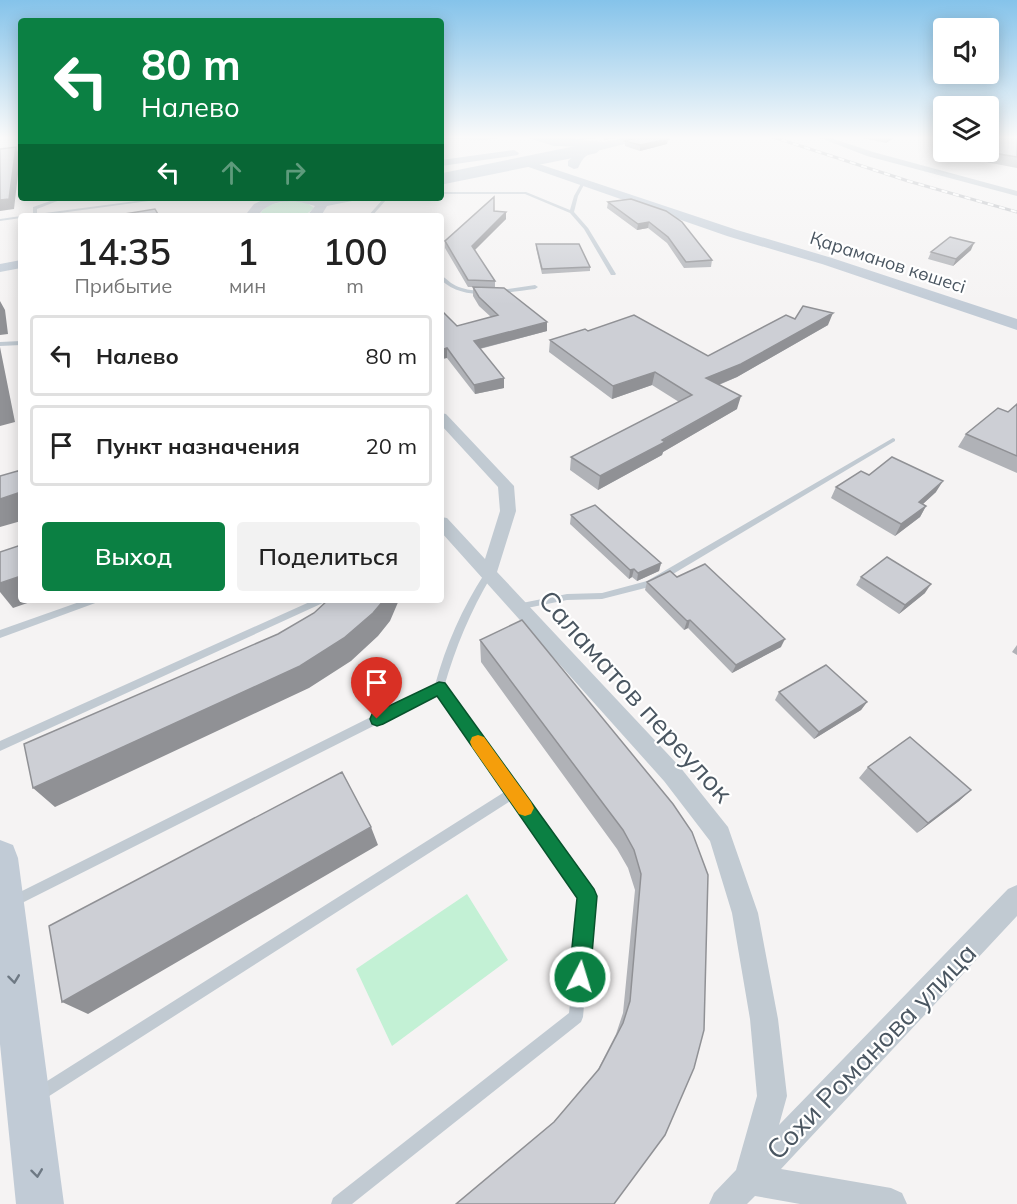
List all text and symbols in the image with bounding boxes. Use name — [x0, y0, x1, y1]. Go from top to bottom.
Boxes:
map controls — [933, 18, 999, 162]
button: sound — [933, 18, 999, 84]
text: 80 m — [141, 38, 241, 91]
icon: left — [42, 42, 120, 120]
text: Налево — [141, 90, 240, 124]
button: layers — [933, 96, 999, 162]
icon: left — [152, 156, 185, 189]
icon: ahead — [215, 156, 248, 189]
icon: right — [278, 156, 311, 189]
street label: Қараманов көшесі — [807, 226, 969, 298]
text: 14:35 — [76, 229, 171, 274]
text: 1 — [237, 229, 258, 274]
text: 100 — [323, 229, 388, 274]
text: Прибытие — [74, 273, 172, 298]
text: мин — [229, 273, 266, 298]
text: m — [346, 273, 364, 298]
icon: left — [45, 339, 78, 372]
text: Налево — [96, 342, 179, 370]
text: 80 m — [366, 342, 417, 370]
icon: arrive — [45, 429, 78, 462]
text: Пункт назначения — [96, 432, 300, 460]
text: 20 m — [366, 432, 417, 460]
button: Выход — [42, 522, 225, 591]
button: Поделиться — [237, 522, 420, 591]
street label: Саламатов переулок — [532, 583, 741, 809]
pin — [351, 657, 402, 719]
icon: arrive — [360, 666, 393, 699]
street label: Сохи Романова улица — [759, 936, 983, 1166]
position arrow — [548, 945, 612, 1009]
one-way arrow — [7, 974, 20, 984]
one-way arrow — [30, 1168, 43, 1177]

